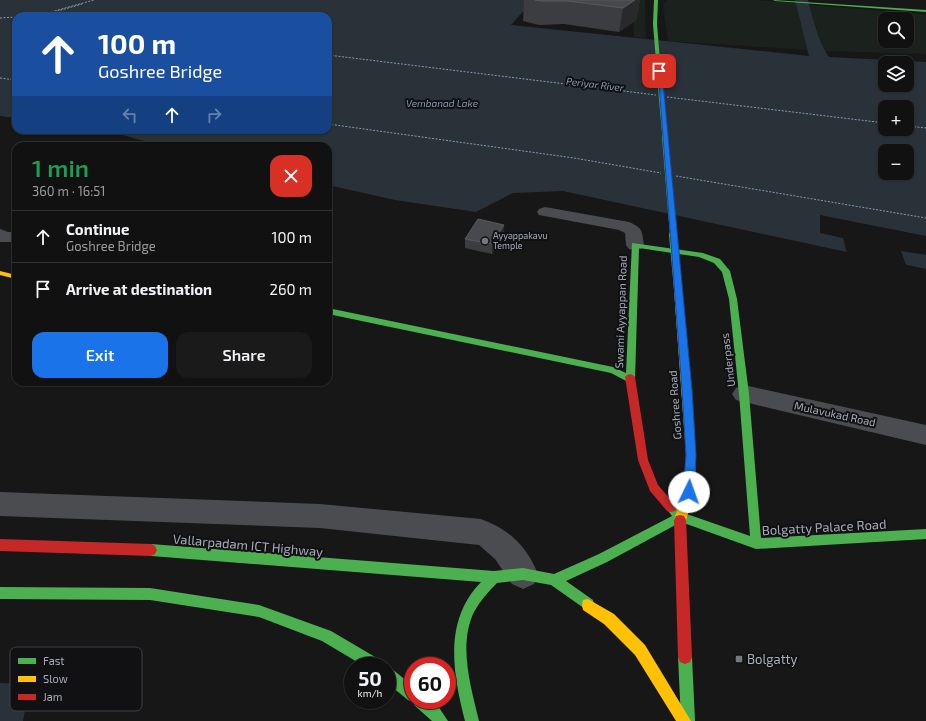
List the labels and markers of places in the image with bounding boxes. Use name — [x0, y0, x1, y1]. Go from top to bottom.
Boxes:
pin — [642, 54, 676, 88]
place label: Ayyappakavu Temple — [493, 230, 548, 251]
marker: Ayyappakavu Temple — [480, 236, 490, 246]
place label: Bolgatty — [747, 651, 798, 667]
marker: Bolgatty — [734, 654, 744, 664]

